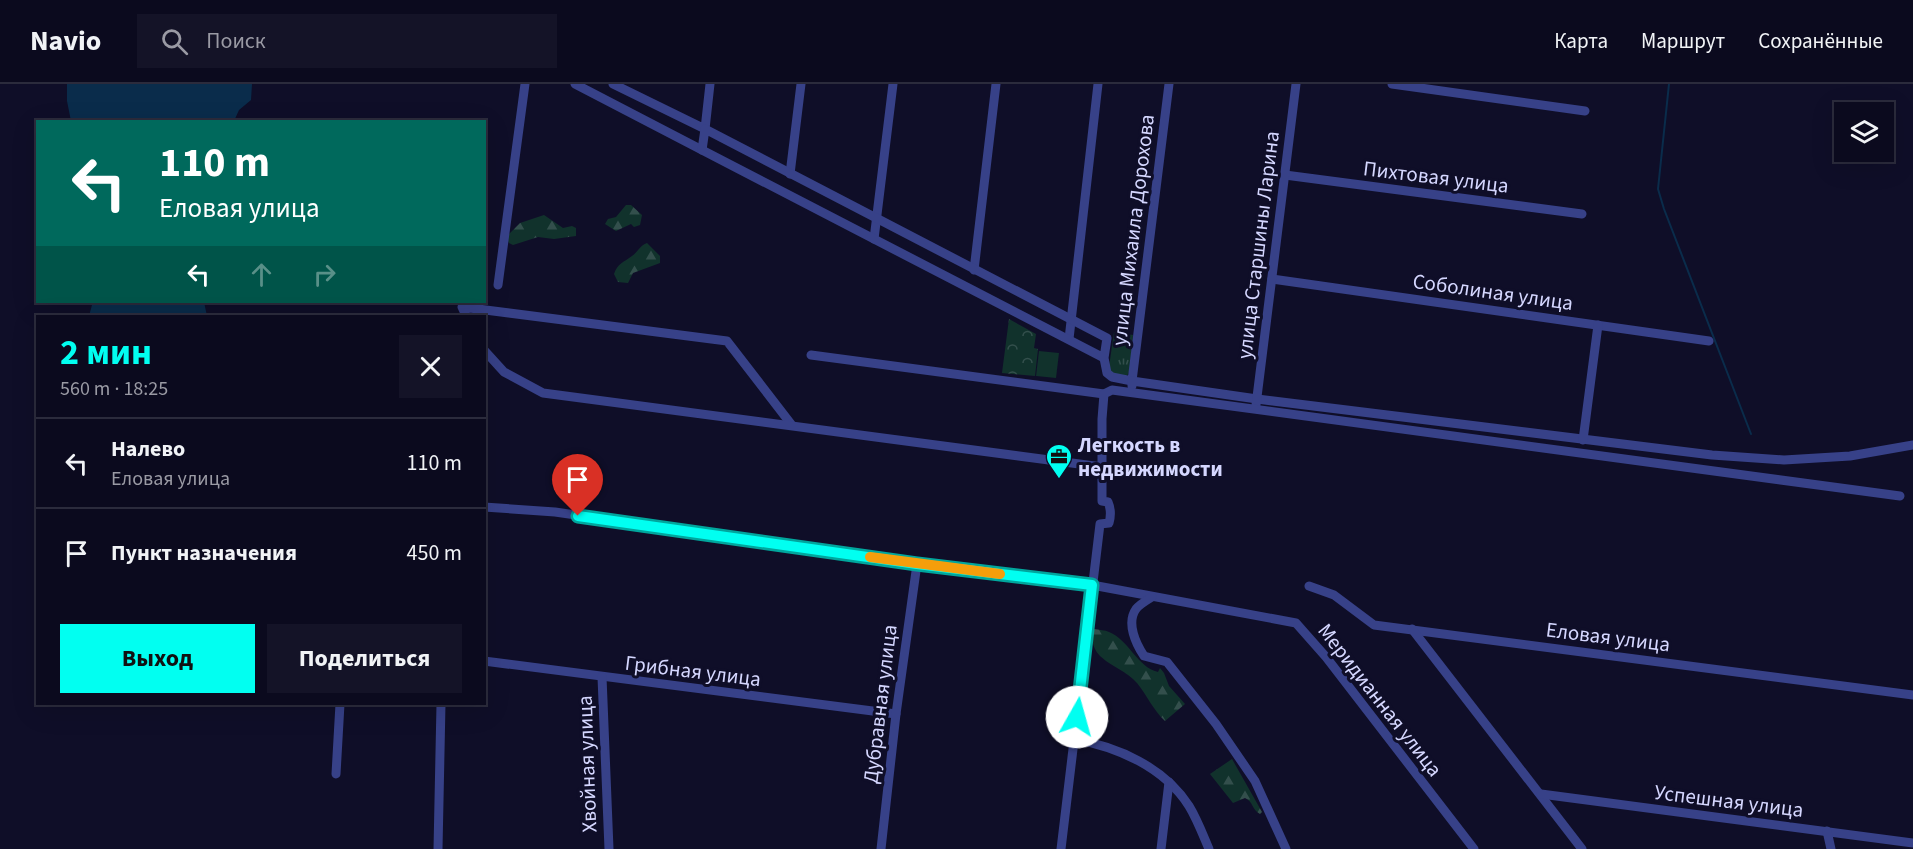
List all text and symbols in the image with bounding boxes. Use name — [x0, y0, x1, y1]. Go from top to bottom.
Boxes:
search box — [137, 14, 557, 68]
text: Navio — [30, 21, 101, 61]
icon: search — [158, 25, 191, 58]
text: Поиск — [206, 25, 266, 57]
text: Карта — [1554, 26, 1608, 56]
text: Маршрут — [1641, 26, 1725, 56]
text: Сохранённые — [1758, 26, 1883, 56]
map controls — [1834, 102, 1894, 162]
button: layers — [1834, 102, 1894, 162]
street label: улица Михаила Дорохова — [1104, 112, 1162, 348]
street label: улица Старшины Ларина — [1229, 129, 1287, 361]
text: 110 m — [159, 133, 270, 193]
icon: left — [60, 144, 138, 222]
street label: Пихтовая улица — [1362, 153, 1510, 201]
text: Еловая улица — [159, 189, 320, 228]
icon: left — [182, 258, 215, 291]
icon: ahead — [245, 258, 278, 291]
icon: right — [308, 258, 341, 291]
street label: Соболиная улица — [1411, 266, 1575, 318]
text: 2 мин — [60, 327, 152, 378]
button: close — [399, 335, 462, 398]
text: 560 m · 18:25 — [60, 375, 168, 403]
place label: Легкость в недвижимости — [1077, 430, 1223, 484]
text: Налево — [111, 433, 185, 465]
office icon: Легкость в недвижимости — [1044, 442, 1074, 480]
icon: left — [60, 447, 93, 480]
text: 110 m — [407, 447, 462, 479]
pin — [552, 454, 603, 516]
icon: arrive — [561, 463, 594, 496]
text: Еловая улица — [111, 465, 230, 493]
icon: arrive — [60, 537, 93, 570]
text: Пункт назначения — [111, 537, 297, 569]
text: 450 m — [407, 537, 462, 569]
street label: Еловая улица — [1544, 614, 1672, 660]
street label: Меридианная улица — [1311, 617, 1449, 783]
street label: Дубравная улица — [855, 623, 905, 785]
button: Выход — [60, 624, 255, 693]
button: Поделиться — [267, 624, 462, 693]
street label: Грибная улица — [623, 648, 763, 694]
position arrow — [1045, 685, 1109, 749]
street label: Хвойная улица — [570, 695, 604, 833]
street label: Успешная улица — [1653, 777, 1805, 825]

